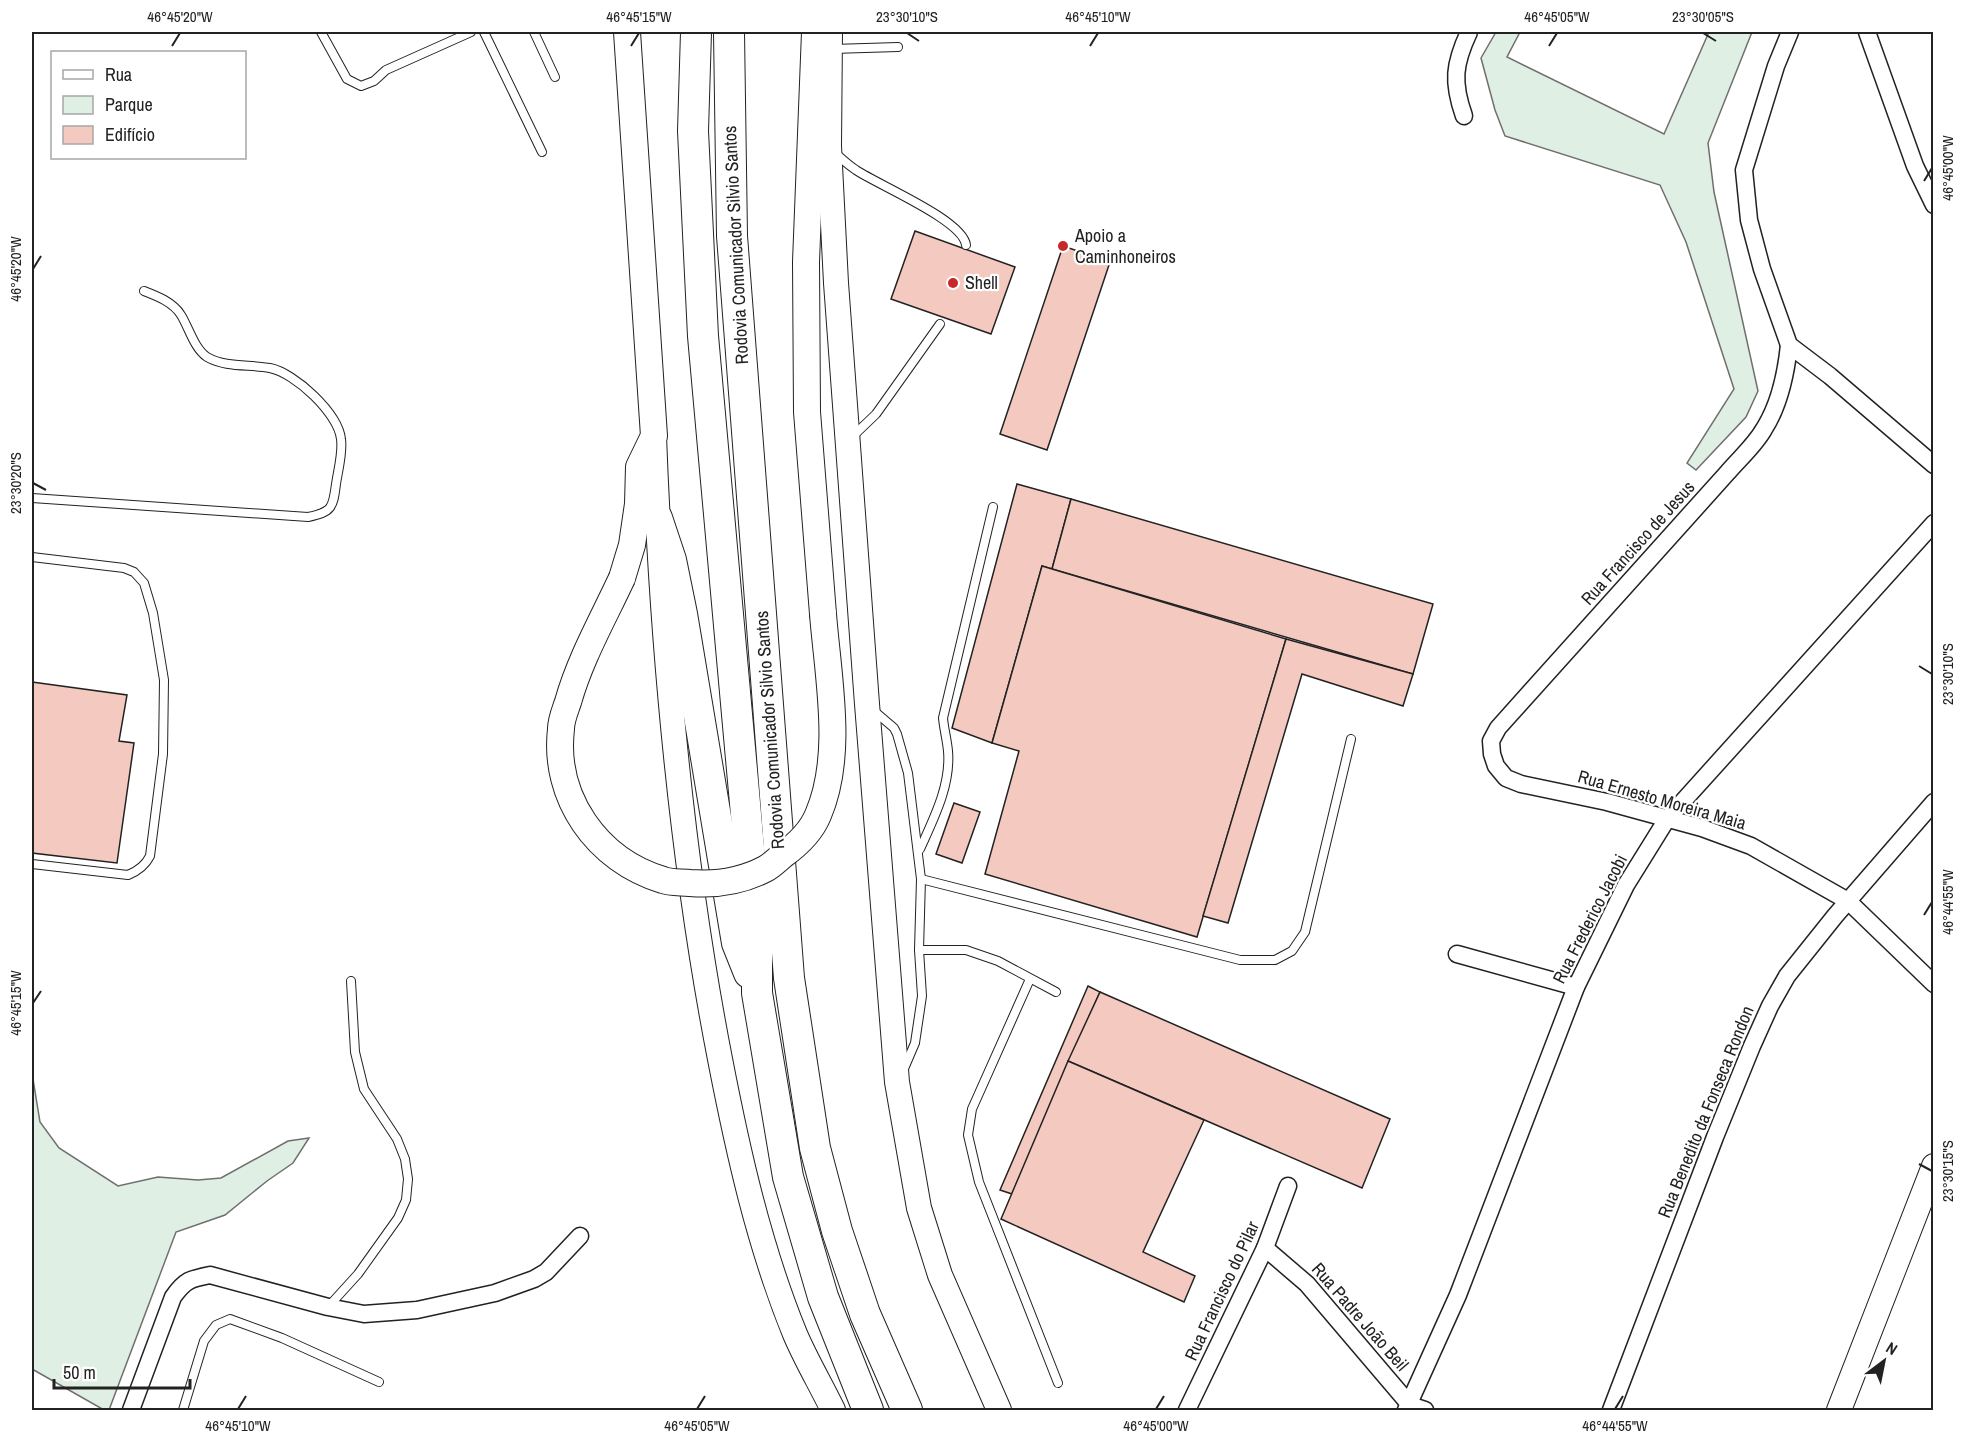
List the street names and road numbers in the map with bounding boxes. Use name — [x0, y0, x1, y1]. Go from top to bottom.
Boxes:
street label: Rodovia Comunicador Silvio Santos — [717, 125, 754, 365]
street label: Rua Francisco de Jesus — [1575, 475, 1700, 610]
street label: Rodovia Comunicador Silvio Santos — [749, 610, 790, 850]
street label: Rua Ernesto Moreira Maia — [1575, 764, 1749, 836]
street label: Rua Frederico Jacobi — [1546, 850, 1633, 988]
street label: Rua Benedito da Fonseca Rondon — [1652, 1002, 1760, 1222]
street label: Rua Francisco do Pilar — [1178, 1217, 1265, 1364]
street label: Rua Padre João Beil — [1306, 1257, 1414, 1376]

